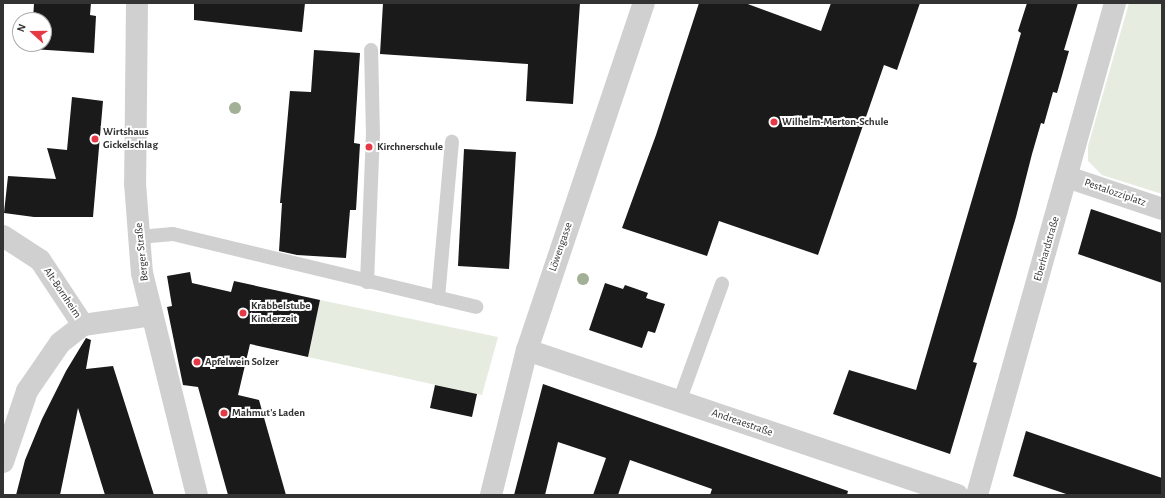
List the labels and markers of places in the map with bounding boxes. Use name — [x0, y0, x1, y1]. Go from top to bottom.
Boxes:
place label: Wilhelm-Merton-Schule — [782, 115, 889, 129]
marker: Wilhelm-Merton-Schule — [769, 117, 779, 127]
place label: Wirtshaus Gickelschlag — [103, 126, 158, 152]
marker: Wirtshaus Gickelschlag — [90, 134, 100, 144]
place label: Kirchnerschule — [377, 140, 443, 154]
marker: Kirchnerschule — [364, 142, 374, 152]
place label: Krabbelstube Kinderzeit — [251, 300, 311, 326]
marker: Krabbelstube Kinderzeit — [238, 308, 248, 318]
place label: Apfelwein Solzer — [205, 355, 279, 369]
marker: Apfelwein Solzer — [192, 357, 202, 367]
place label: Mahmut's Laden — [232, 406, 305, 420]
marker: Mahmut's Laden — [219, 408, 229, 418]

